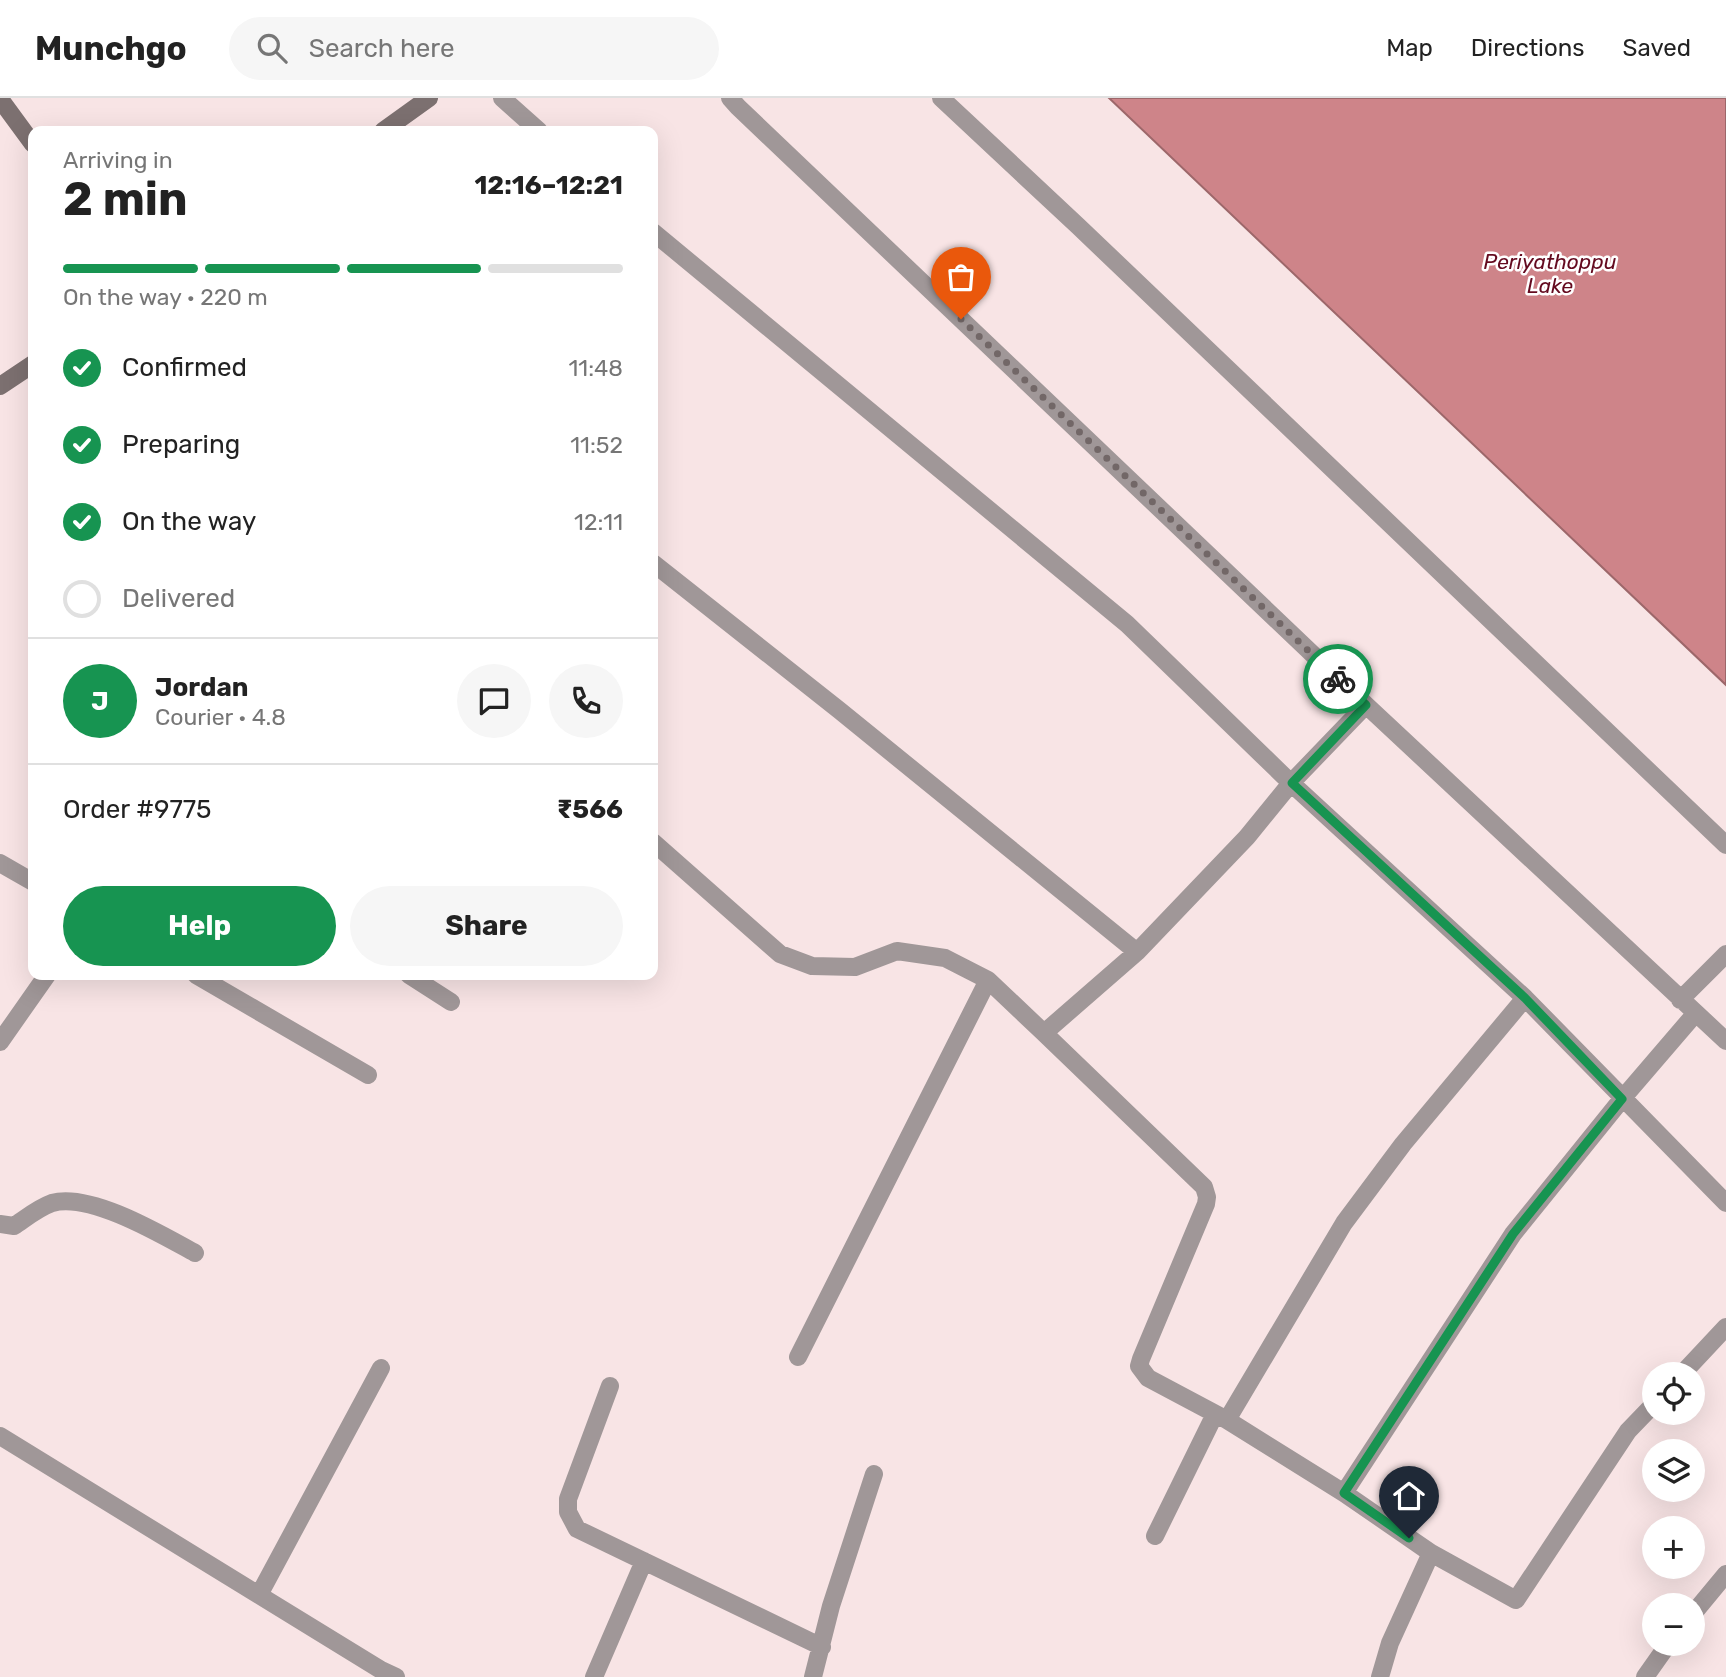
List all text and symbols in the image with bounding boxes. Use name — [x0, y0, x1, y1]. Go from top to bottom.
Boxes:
search box — [229, 17, 719, 80]
text: Munchgo — [35, 29, 187, 68]
icon: search — [253, 29, 291, 67]
text: Search here — [309, 33, 455, 64]
text: Map — [1386, 34, 1433, 62]
text: Directions — [1471, 34, 1584, 62]
text: Saved — [1622, 34, 1691, 62]
text: Arriving in — [63, 146, 173, 174]
text: 12:16–12:21 — [474, 170, 623, 201]
text: 2 min — [63, 172, 188, 227]
pin — [931, 247, 991, 319]
water label: Periyathoppu Lake — [1484, 249, 1617, 298]
icon: bag — [942, 258, 980, 296]
text: On the way · 220 m — [63, 283, 268, 311]
icon: check — [63, 349, 101, 387]
text: Confirmed — [122, 352, 247, 383]
text: 11:48 — [569, 354, 623, 382]
icon: check — [63, 426, 101, 464]
text: Preparing — [122, 429, 240, 460]
text: 11:52 — [570, 431, 623, 459]
icon: check — [63, 503, 101, 541]
text: On the way — [122, 506, 256, 537]
text: 12:11 — [574, 508, 623, 536]
text: Delivered — [122, 583, 235, 614]
courier — [1303, 644, 1373, 714]
icon: bike — [1319, 660, 1357, 698]
button: chat — [457, 664, 531, 738]
button: phone — [549, 664, 623, 738]
text: Jordan — [155, 672, 248, 703]
text: J — [91, 686, 109, 717]
text: Courier · 4.8 — [155, 703, 286, 731]
text: Order #9775 — [63, 794, 212, 825]
text: ₹566 — [557, 794, 623, 825]
button: Help — [63, 886, 336, 966]
button: Share — [350, 886, 623, 966]
map controls — [1642, 1362, 1705, 1656]
button: locate — [1642, 1362, 1705, 1425]
button: layers — [1642, 1439, 1705, 1502]
pin — [1379, 1466, 1439, 1538]
icon: home — [1390, 1477, 1428, 1515]
button: + — [1642, 1516, 1705, 1579]
button: − — [1642, 1593, 1705, 1656]

